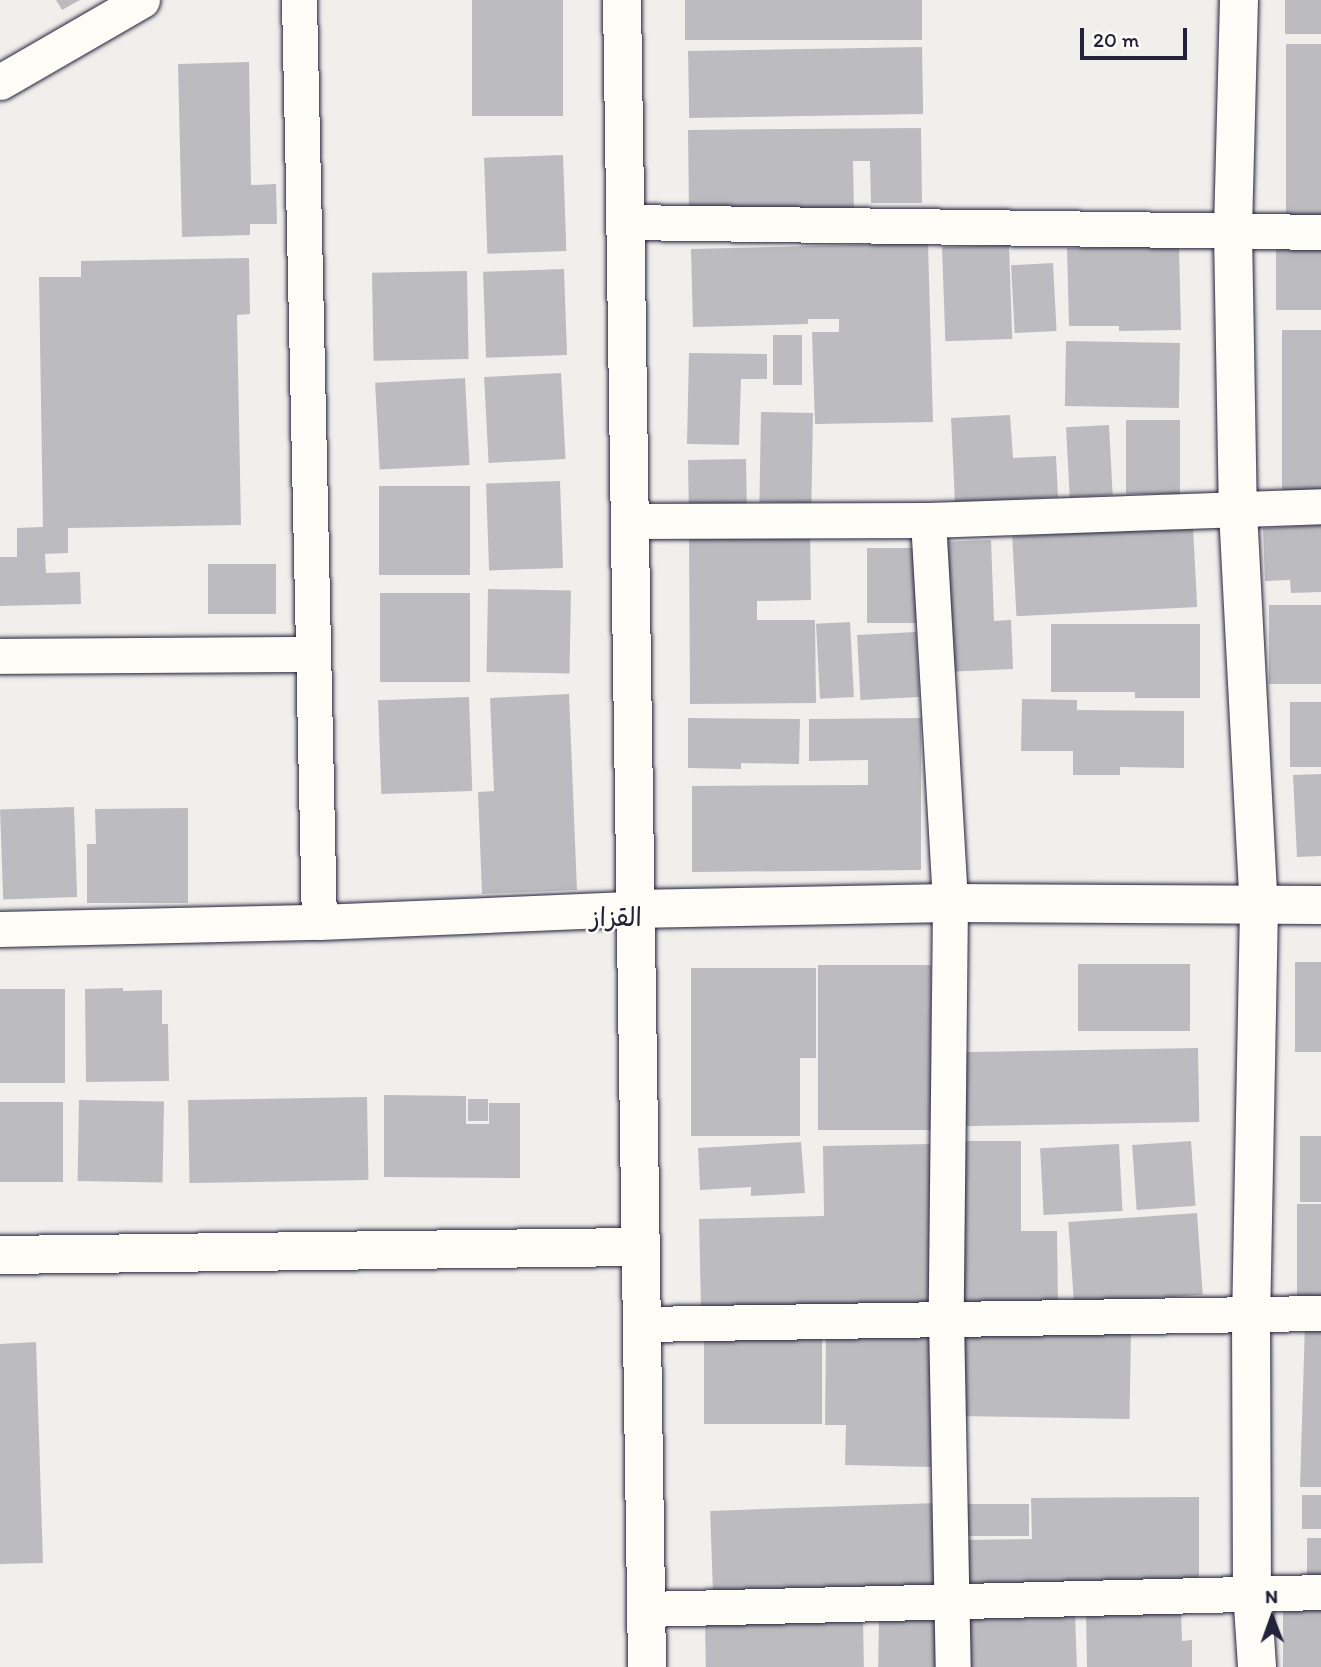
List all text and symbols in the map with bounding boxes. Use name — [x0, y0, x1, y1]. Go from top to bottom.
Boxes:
scale bar — [1083, 14, 1190, 58]
text: 20 m — [1093, 27, 1139, 52]
district label: القزاز — [590, 902, 642, 934]
north arrow — [1237, 1583, 1307, 1653]
text: N — [1265, 1585, 1278, 1608]

